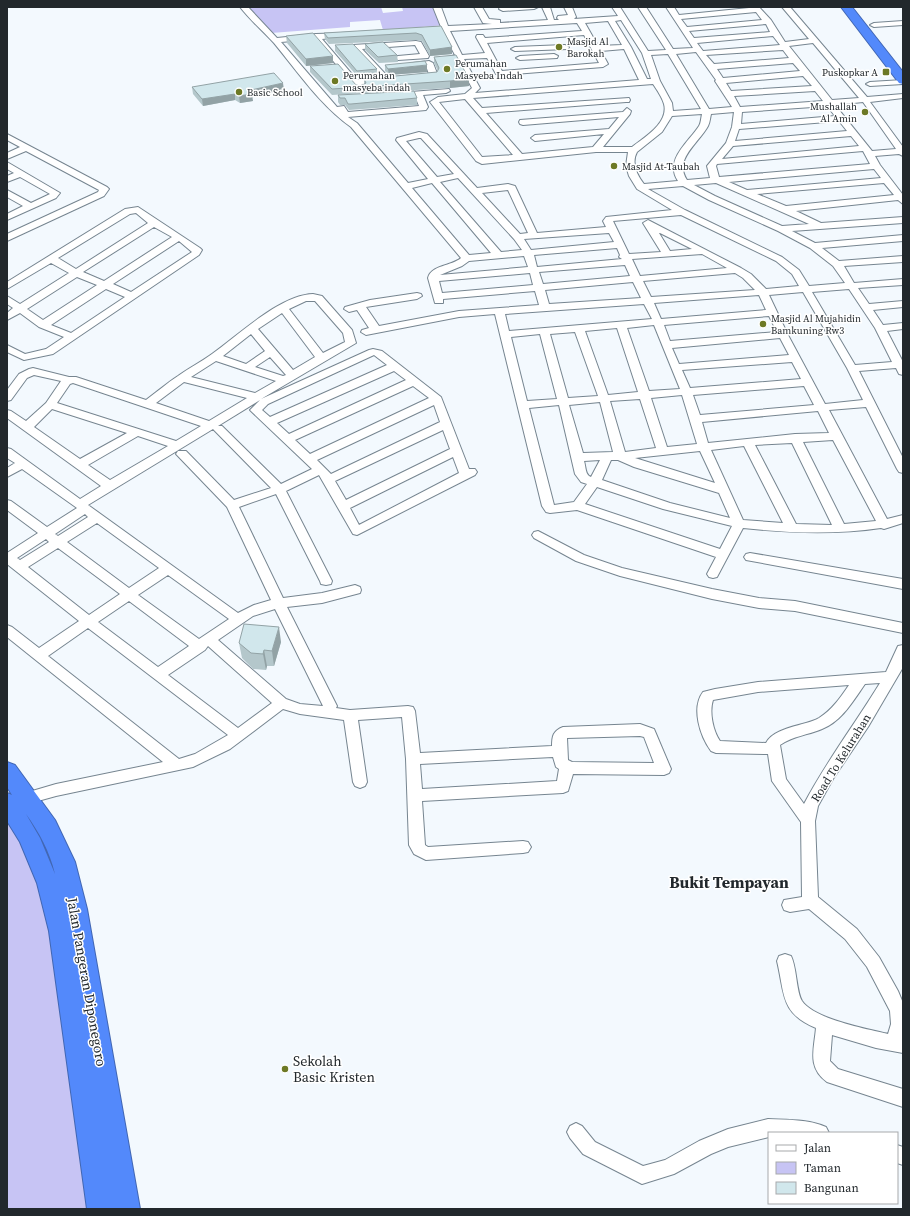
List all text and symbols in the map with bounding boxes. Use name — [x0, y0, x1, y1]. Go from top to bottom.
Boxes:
place label: Masjid Al Barokah — [567, 35, 609, 60]
marker: Masjid Al Barokah — [554, 42, 564, 52]
place label: Perumahan Masyeba Indah — [455, 57, 523, 82]
marker: Perumahan Masyeba Indah — [442, 64, 452, 74]
place label: Puskopkar A — [822, 66, 878, 79]
marker: Puskopkar A — [881, 67, 891, 77]
place label: Perumahan masyeba indah — [343, 69, 410, 94]
marker: Perumahan masyeba indah — [330, 76, 340, 86]
place label: Basic School — [247, 86, 303, 99]
marker: Basic School — [234, 87, 244, 97]
place label: Mushallah Al Amin — [810, 100, 857, 125]
marker: Mushallah Al Amin — [860, 107, 870, 117]
place label: Masjid At-Taubah — [622, 160, 700, 173]
marker: Masjid At-Taubah — [609, 161, 619, 171]
place label: Masjid Al Mujahidin Bamkuning Rw3 — [771, 312, 861, 337]
marker: Masjid Al Mujahidin Bamkuning Rw3 — [758, 319, 768, 329]
street label: Road To Kelurahan — [807, 711, 875, 805]
district label: Bukit Tempayan — [669, 871, 789, 893]
street label: Jalan Pangeran Diponegoro — [62, 895, 112, 1068]
place label: Sekolah Basic Kristen — [293, 1051, 375, 1087]
marker: Sekolah Basic Kristen — [280, 1064, 290, 1074]
legend — [768, 1132, 898, 1204]
text: Jalan — [803, 1140, 831, 1156]
text: Taman — [804, 1160, 841, 1176]
text: Bangunan — [804, 1180, 859, 1196]

